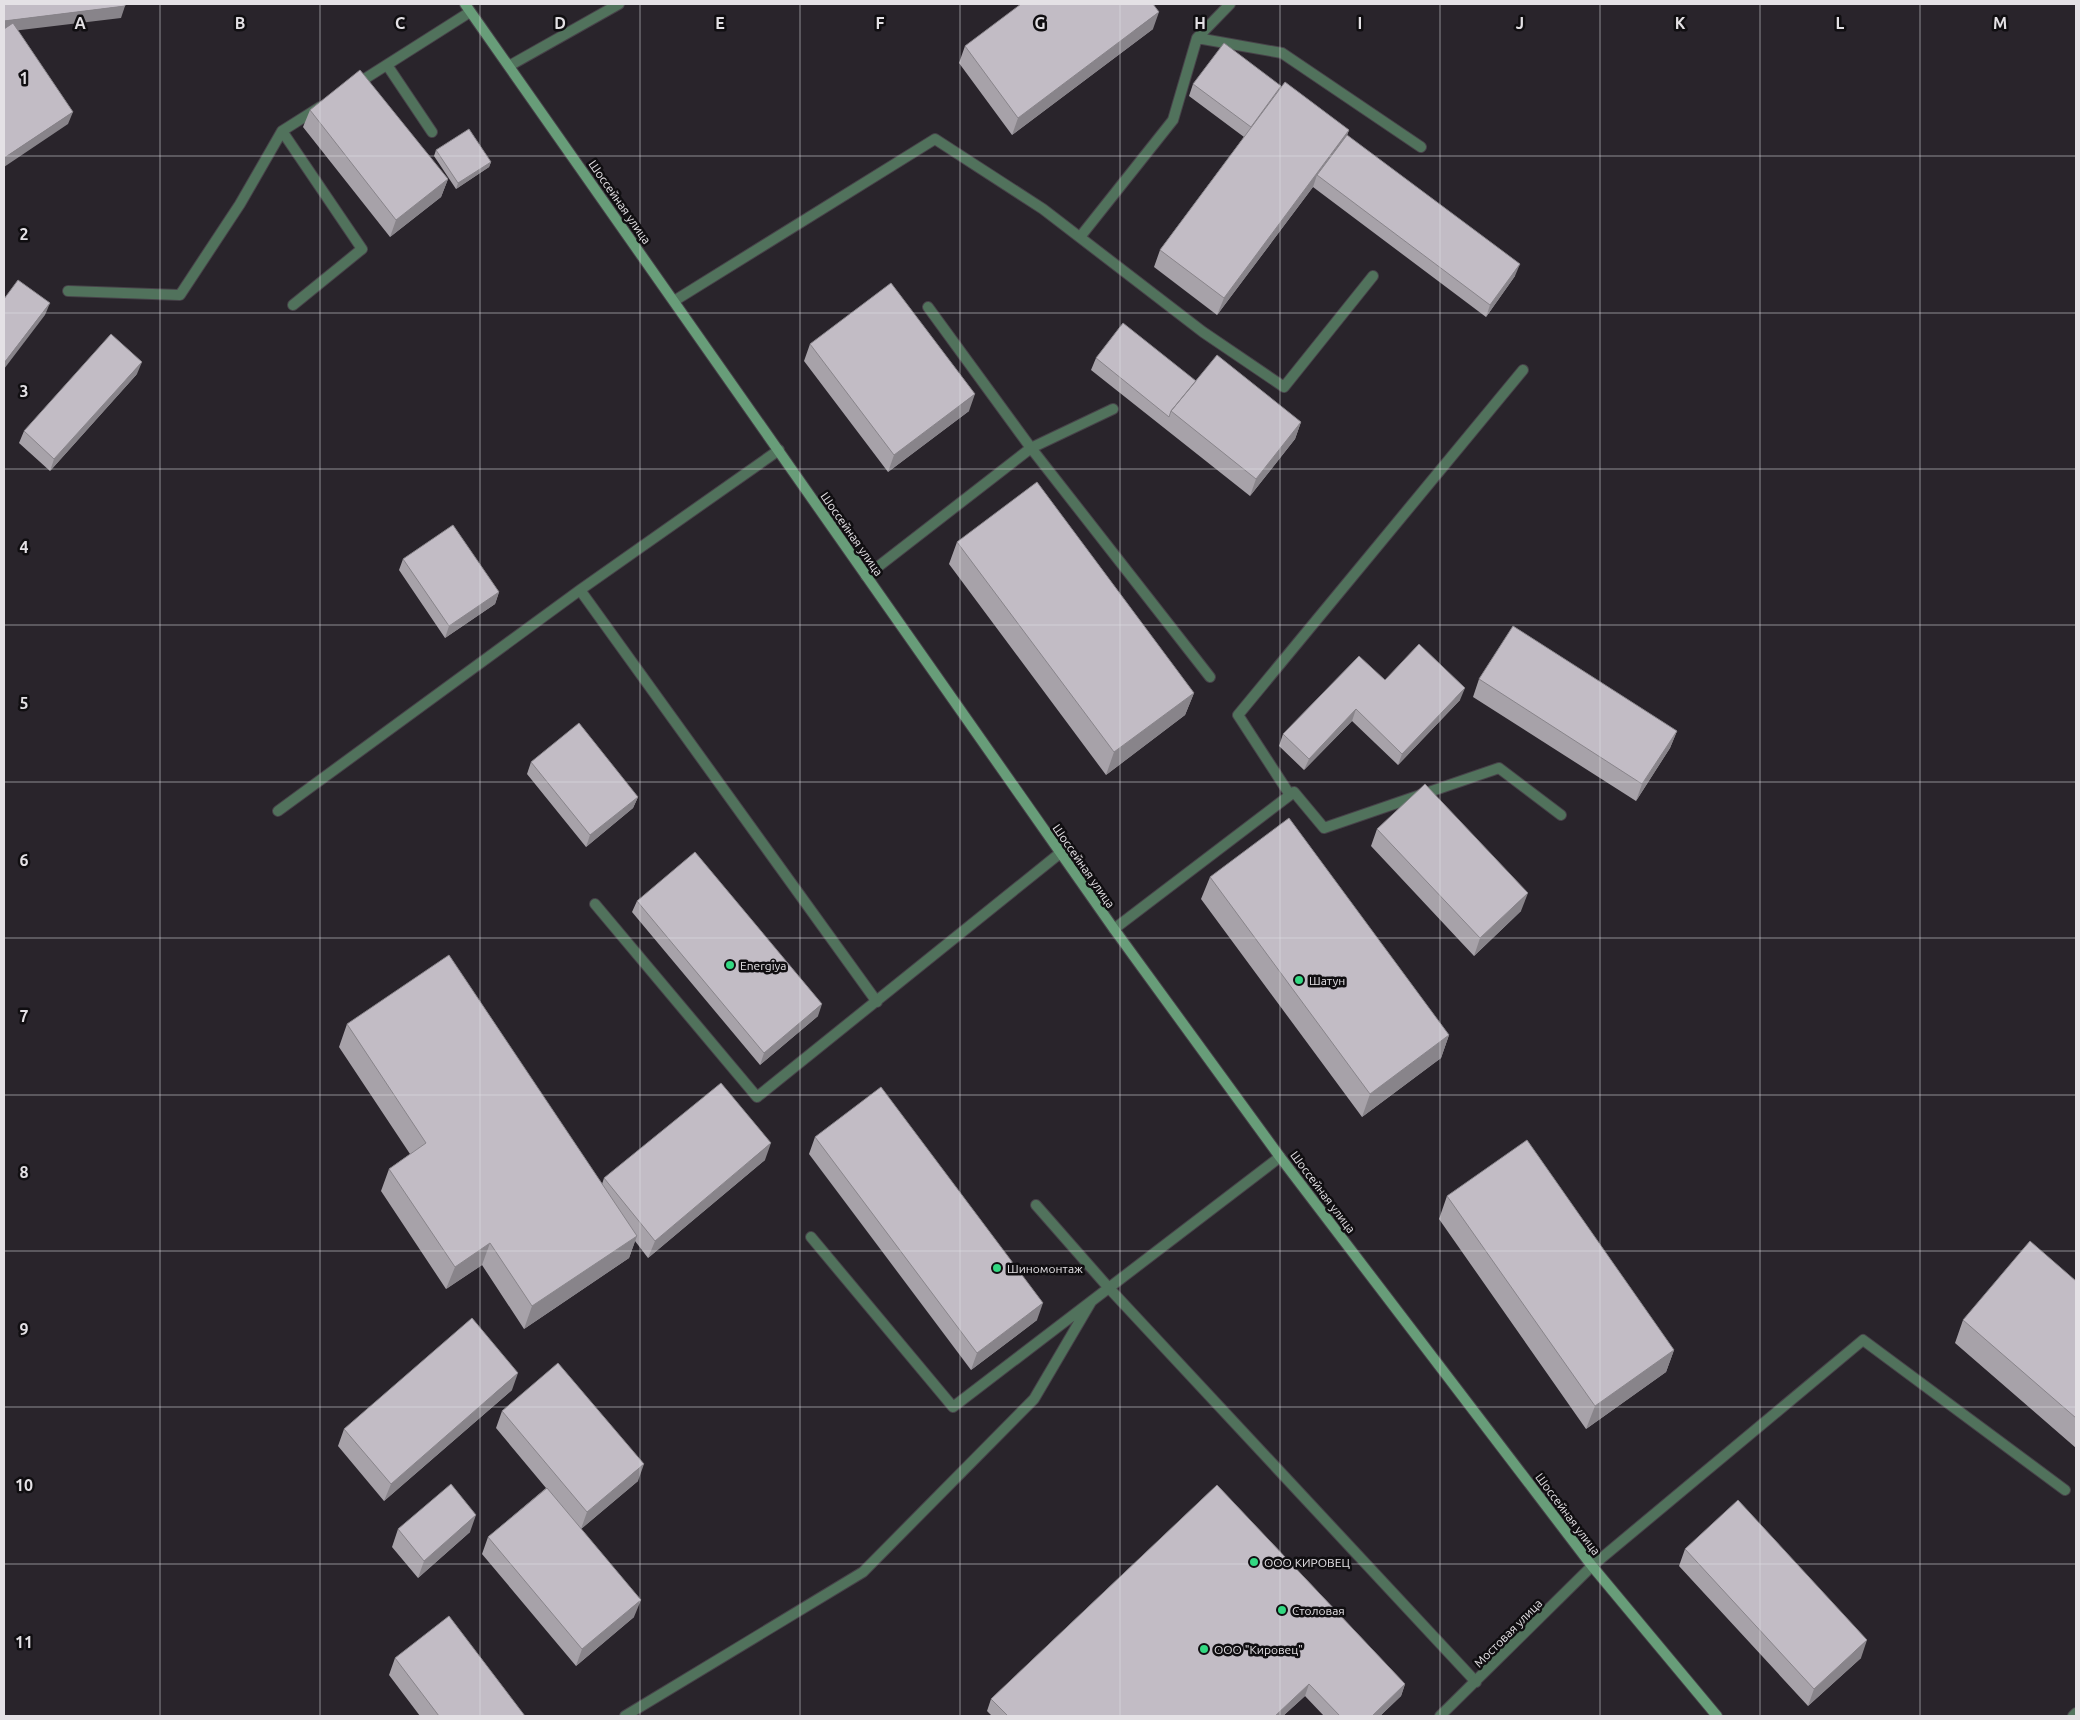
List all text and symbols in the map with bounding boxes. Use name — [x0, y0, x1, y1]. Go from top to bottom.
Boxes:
text: A — [74, 14, 86, 32]
text: B — [235, 14, 245, 32]
text: C — [395, 14, 405, 32]
text: D — [554, 14, 566, 32]
text: E — [715, 14, 725, 32]
text: F — [876, 14, 885, 32]
text: G — [1034, 14, 1046, 32]
text: H — [1194, 14, 1206, 32]
text: I — [1358, 14, 1362, 32]
text: J — [1516, 14, 1524, 32]
text: K — [1675, 14, 1686, 32]
text: L — [1836, 14, 1845, 32]
text: M — [1993, 14, 2007, 32]
text: 1 — [19, 69, 29, 87]
street label: Шоссейная улица — [586, 158, 654, 246]
text: 2 — [19, 225, 29, 243]
text: 3 — [19, 382, 29, 400]
street label: Шоссейная улица — [818, 490, 886, 578]
text: 4 — [19, 538, 29, 556]
text: 5 — [19, 694, 29, 712]
street label: Шоссейная улица — [1050, 822, 1118, 910]
text: 6 — [19, 851, 29, 869]
marker: Energiya — [724, 959, 736, 971]
place label: Energiya — [740, 959, 786, 972]
marker: Шатун — [1293, 974, 1305, 986]
place label: Шатун — [1309, 974, 1345, 987]
text: 7 — [19, 1007, 29, 1025]
street label: Шоссейная улица — [1288, 1149, 1358, 1235]
text: 8 — [19, 1163, 29, 1181]
marker: Шиномонтаж — [991, 1262, 1003, 1274]
place label: Шиномонтаж — [1007, 1262, 1083, 1275]
text: 9 — [19, 1320, 29, 1338]
street label: Шоссейная улица — [1533, 1471, 1603, 1557]
text: 10 — [15, 1476, 33, 1494]
marker: ООО КИРОВЕЦ — [1248, 1556, 1260, 1568]
place label: ООО КИРОВЕЦ — [1264, 1556, 1350, 1569]
street label: Мостовая улица — [1471, 1596, 1545, 1670]
marker: Столовая — [1276, 1604, 1288, 1616]
place label: Столовая — [1292, 1604, 1345, 1617]
text: 11 — [15, 1633, 33, 1651]
marker: ООО "Кировец" — [1198, 1643, 1210, 1655]
place label: ООО "Кировец" — [1214, 1643, 1303, 1656]

